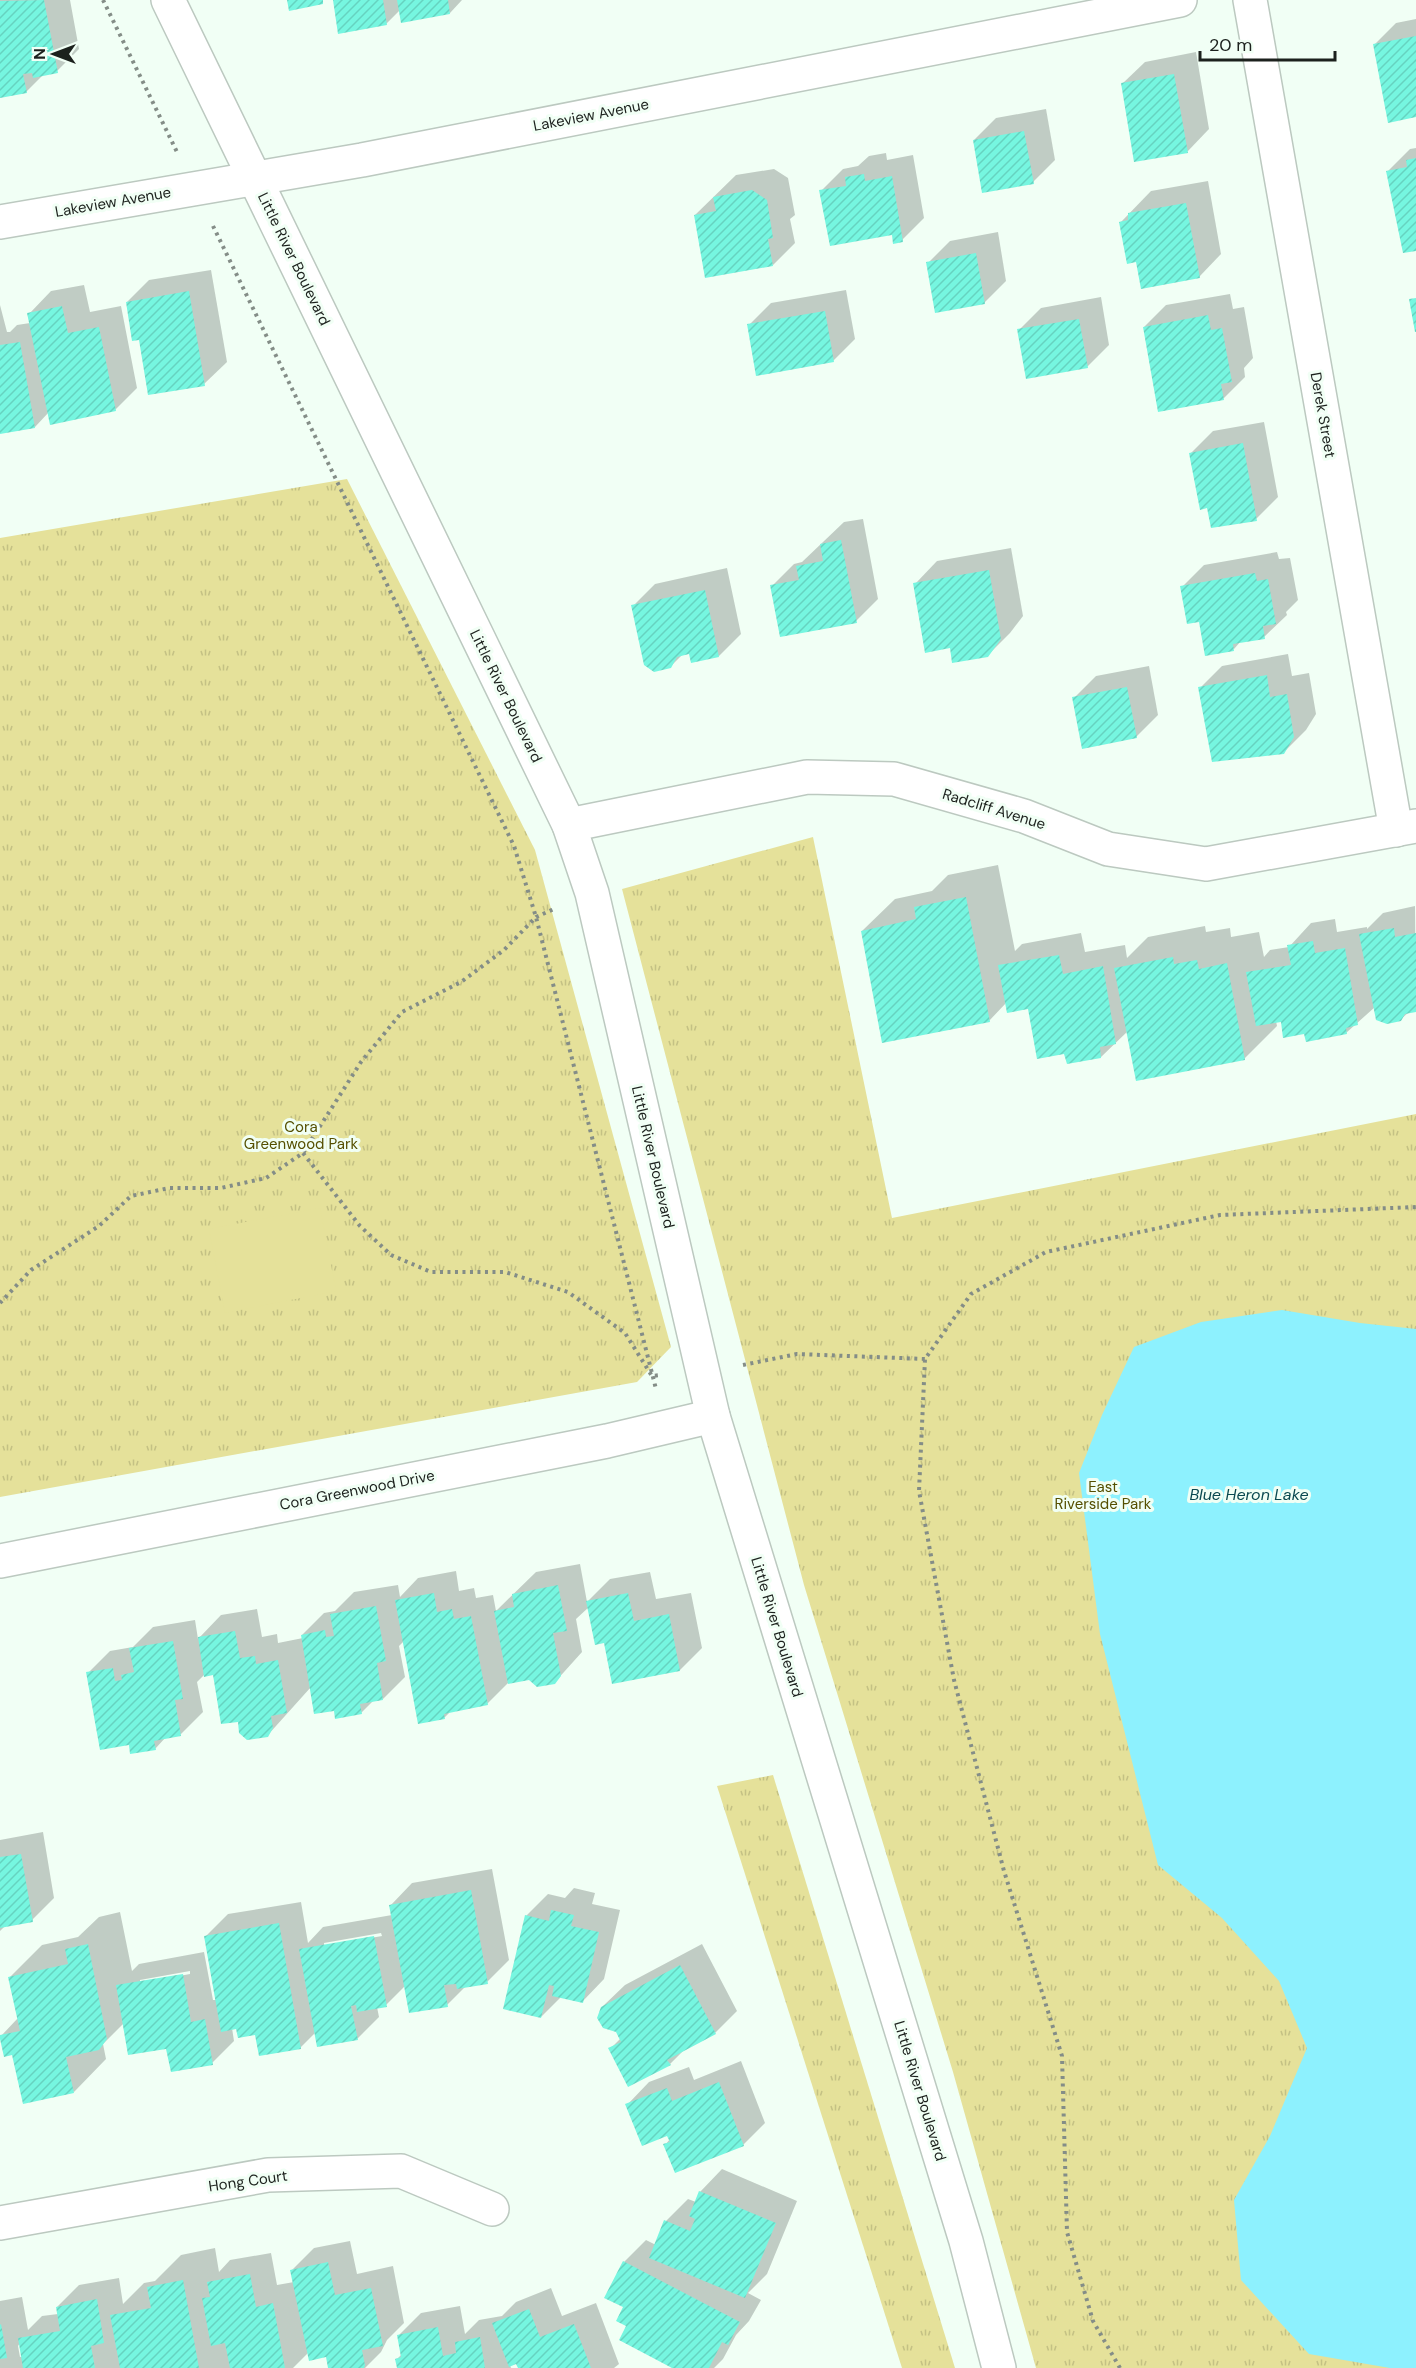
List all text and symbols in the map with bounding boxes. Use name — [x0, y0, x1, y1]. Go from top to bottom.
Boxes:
north arrow — [24, 24, 84, 84]
scale bar — [1200, 24, 1335, 62]
text: 20 m — [1209, 33, 1252, 57]
text: N — [29, 48, 50, 60]
street label: Lakeview Avenue — [531, 94, 651, 136]
street label: Lakeview Avenue — [53, 182, 173, 222]
street label: Little River Boulevard — [253, 189, 335, 329]
street label: Derek Street — [1306, 371, 1340, 460]
street label: Little River Boulevard — [465, 626, 547, 766]
street label: Radcliff Avenue — [940, 784, 1048, 834]
street label: Little River Boulevard — [627, 1084, 679, 1230]
park label: Cora Greenwood Park — [244, 1117, 359, 1154]
street label: Cora Greenwood Drive — [278, 1465, 436, 1515]
park label: East Riverside Park — [1055, 1477, 1152, 1514]
water label: Blue Heron Lake — [1189, 1484, 1309, 1505]
street label: Little River Boulevard — [746, 1554, 808, 1700]
street label: Little River Boulevard — [889, 2018, 951, 2164]
street label: Hong Court — [207, 2166, 289, 2196]

